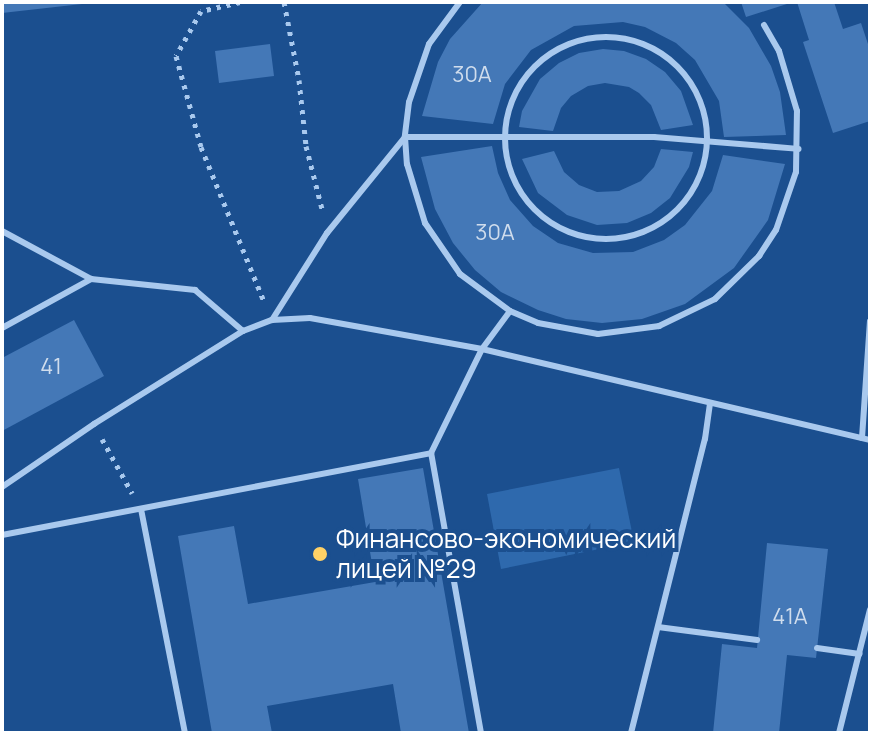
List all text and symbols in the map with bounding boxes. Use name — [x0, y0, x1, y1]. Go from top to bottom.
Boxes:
house number: 30А — [452, 62, 492, 88]
house number: 30А — [475, 220, 515, 246]
house number: 41 — [40, 354, 62, 380]
place label: Финансово-экономический лицей №29 — [336, 523, 676, 584]
marker: Финансово-экономический лицей №29 — [311, 545, 329, 563]
house number: 41А — [772, 604, 808, 630]

